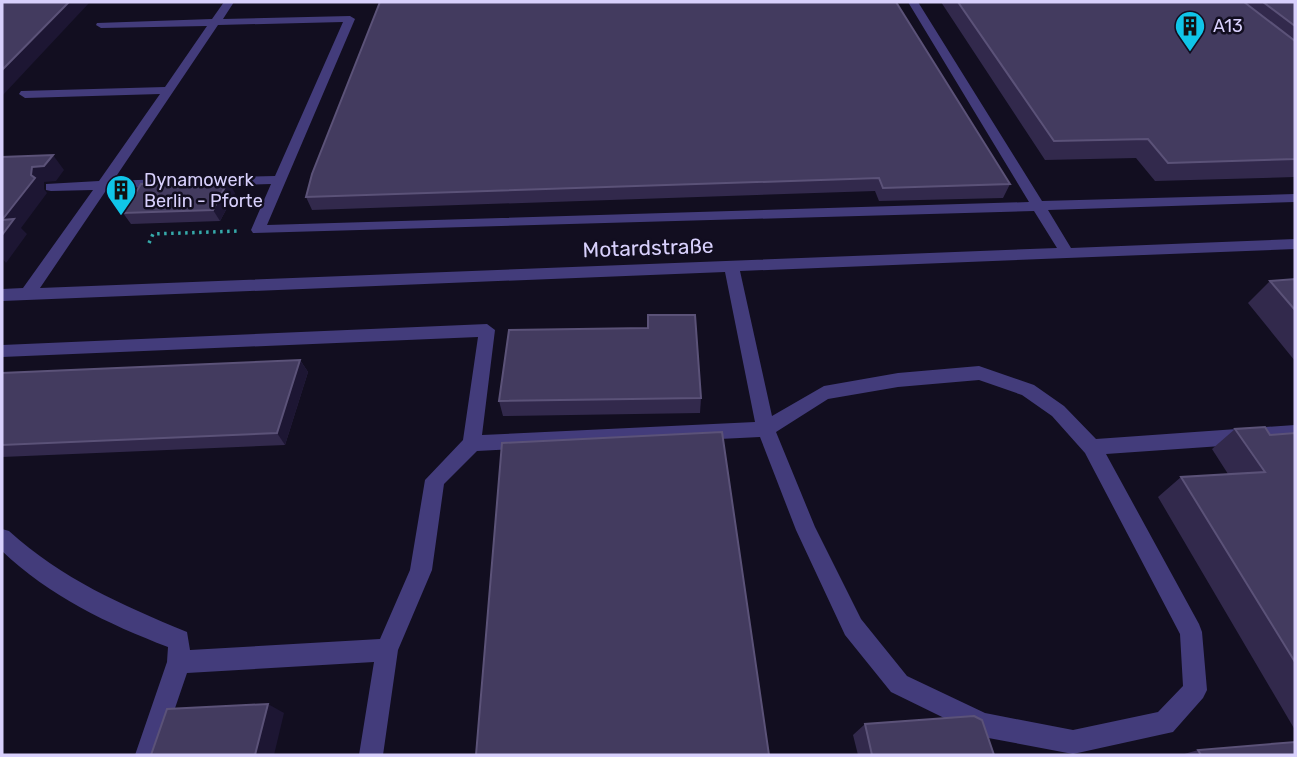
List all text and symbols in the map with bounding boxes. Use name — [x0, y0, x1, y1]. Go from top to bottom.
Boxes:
building icon: A13 — [1173, 9, 1207, 53]
place label: A13 — [1213, 15, 1243, 37]
place label: Dynamowerk Berlin - Pforte — [144, 169, 263, 212]
building icon: Dynamowerk Berlin - Pforte — [104, 173, 138, 217]
street label: Motardstraße — [582, 233, 714, 262]

